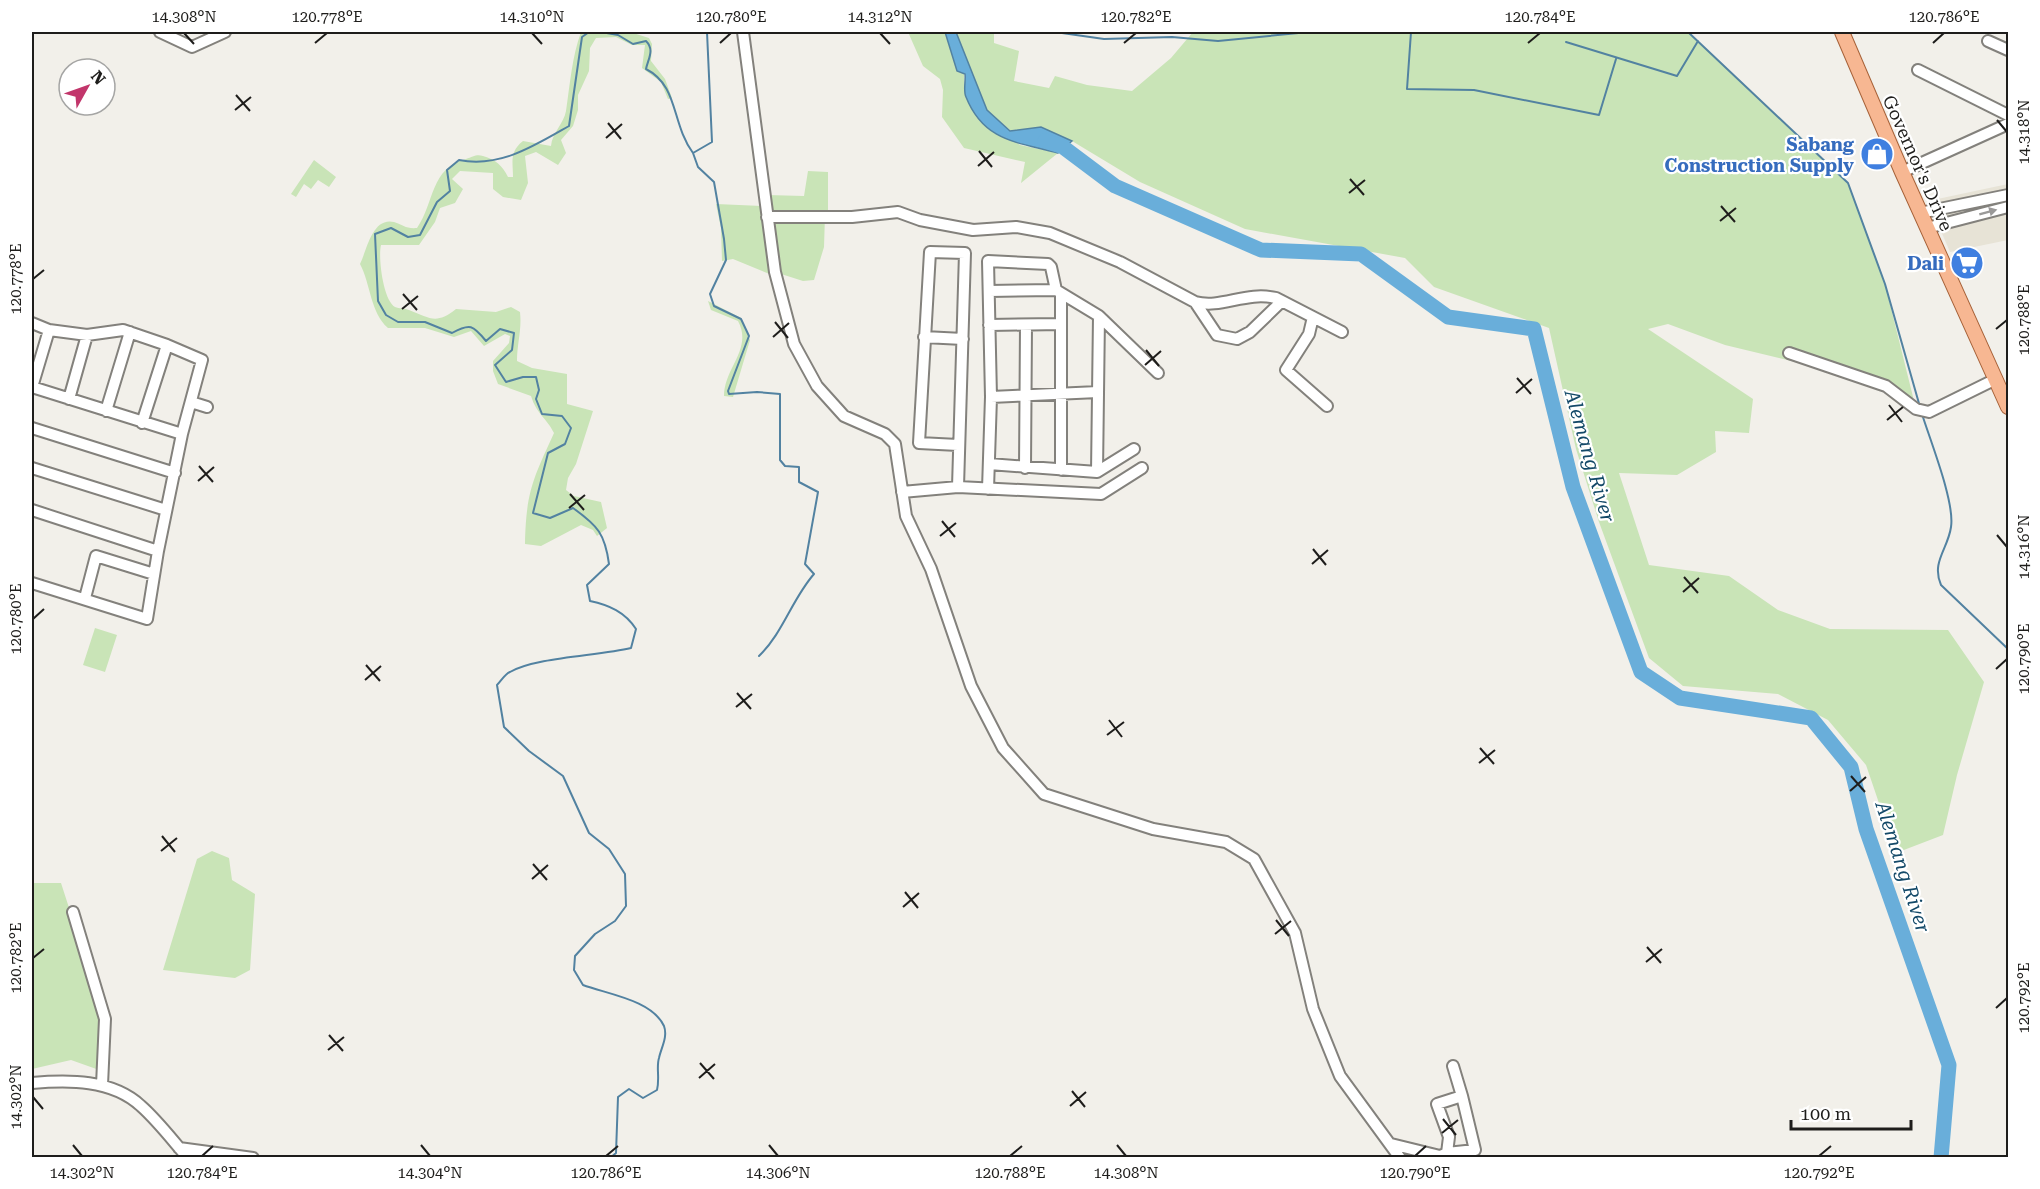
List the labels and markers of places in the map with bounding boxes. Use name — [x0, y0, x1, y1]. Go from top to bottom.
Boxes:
place label: Sabang Construction Supply — [1664, 134, 1855, 176]
shop icon: Sabang Construction Supply — [1859, 136, 1895, 172]
supermarket icon: Dali — [1949, 245, 1985, 281]
place label: Dali — [1907, 253, 1944, 274]

